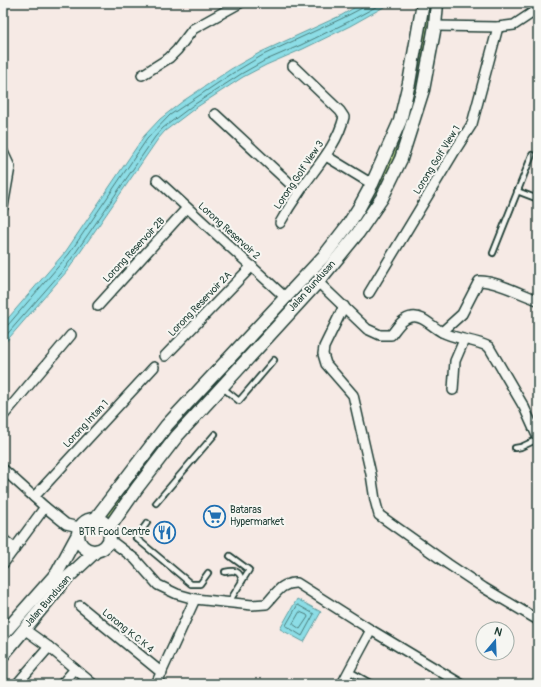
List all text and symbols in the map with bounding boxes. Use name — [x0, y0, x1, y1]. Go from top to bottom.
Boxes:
street label: Lorong Golf View 1 — [411, 123, 463, 197]
street label: Lorong Golf View 3 — [272, 138, 327, 212]
street label: Lorong Reservoir 2 — [196, 200, 263, 262]
street label: Lorong Reservoir 2B — [101, 215, 168, 285]
street label: Jalan Bundusan — [286, 258, 338, 314]
street label: Lorong Reservoir 2A — [166, 269, 234, 339]
street label: Lorong Intan 1 — [61, 398, 111, 450]
supermarket icon: Bataras Hypermarket — [202, 503, 228, 529]
place label: Bataras Hypermarket — [230, 504, 285, 528]
restaurant icon: BTR Food Centre — [152, 519, 178, 545]
place label: BTR Food Centre — [79, 526, 150, 538]
street label: Jalan Bundusan — [22, 572, 74, 629]
street label: Lorong K.C.K 4 — [100, 606, 156, 656]
north arrow — [475, 621, 515, 661]
text: N — [492, 625, 504, 640]

